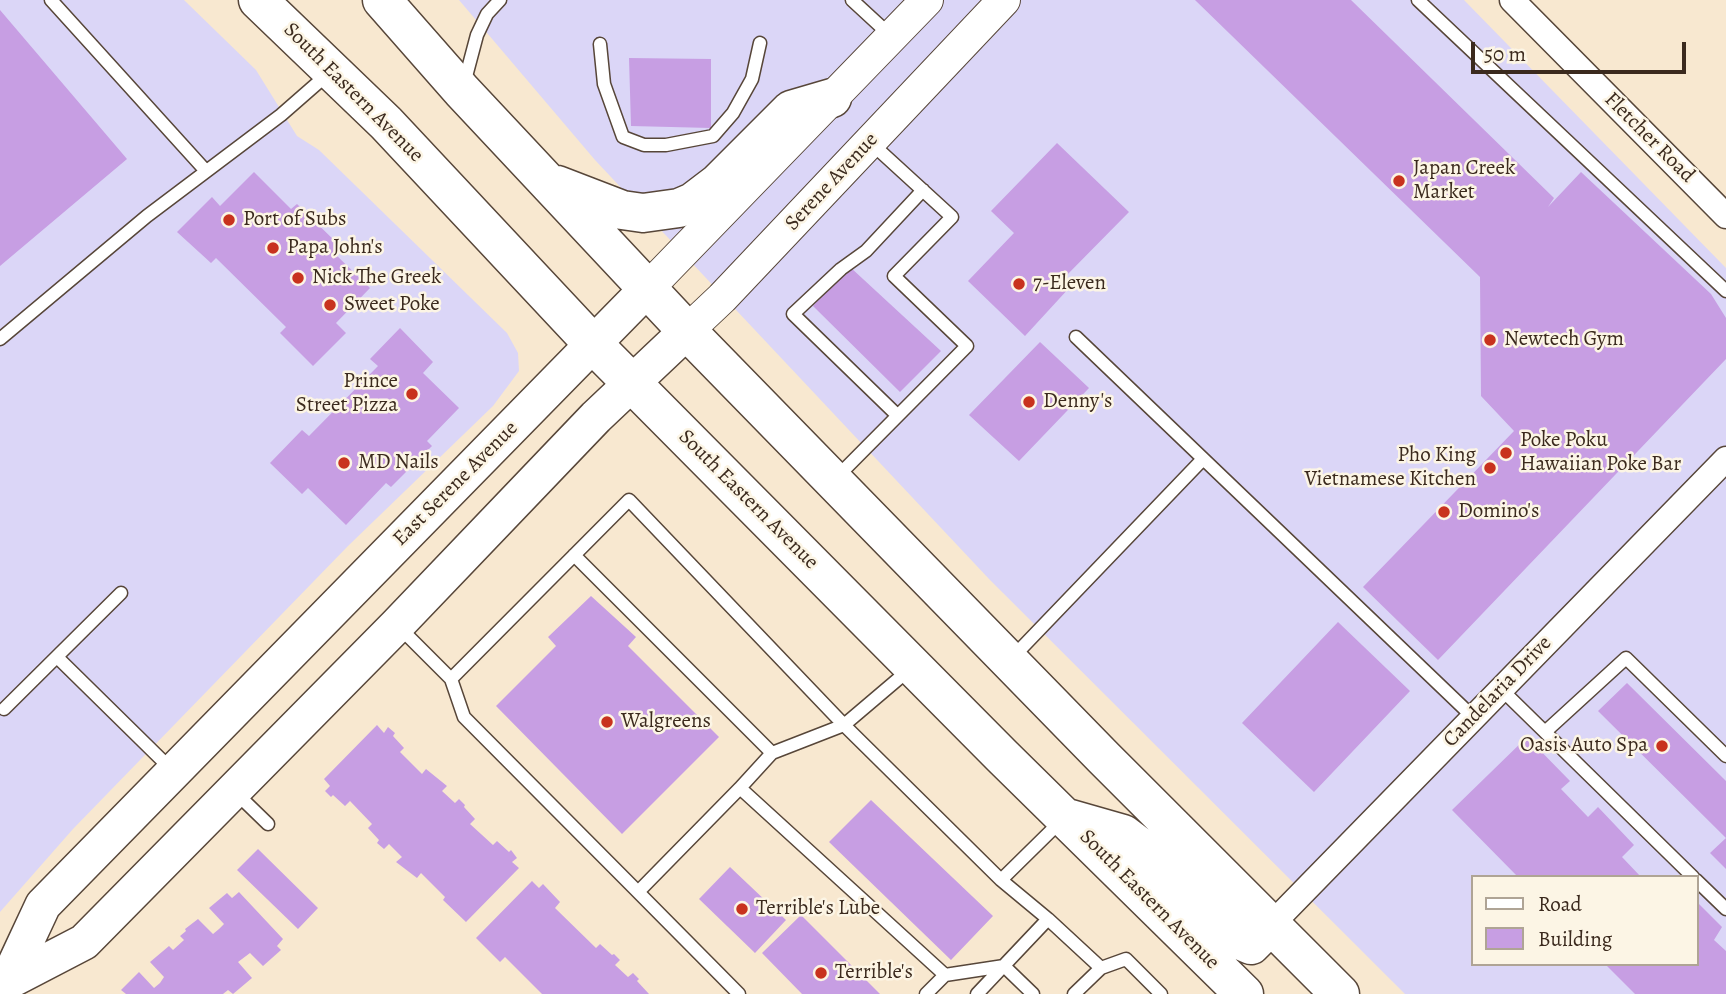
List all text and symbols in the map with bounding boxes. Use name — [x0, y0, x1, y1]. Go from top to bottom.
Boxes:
street label: South Eastern Avenue — [278, 18, 428, 168]
scale bar — [1474, 28, 1689, 72]
text: 50 m — [1484, 40, 1526, 68]
street label: Fletcher Road — [1598, 87, 1700, 189]
street label: Serene Avenue — [780, 128, 884, 236]
place label: Japan Creek Market — [1413, 156, 1515, 206]
marker: Japan Creek Market — [1391, 173, 1407, 189]
place label: Port of Subs — [243, 207, 346, 233]
marker: Port of Subs — [221, 212, 237, 228]
place label: Papa John's — [287, 235, 383, 261]
marker: Papa John's — [265, 240, 281, 256]
place label: Nick The Greek — [312, 265, 441, 291]
marker: Nick The Greek — [290, 270, 306, 286]
place label: 7-Eleven — [1033, 271, 1106, 297]
marker: 7-Eleven — [1011, 276, 1027, 292]
place label: Sweet Poke — [344, 292, 440, 318]
marker: Sweet Poke — [322, 297, 338, 313]
place label: Newtech Gym — [1504, 327, 1624, 353]
marker: Newtech Gym — [1482, 332, 1498, 348]
place label: Prince Street Pizza — [296, 369, 398, 419]
marker: Prince Street Pizza — [404, 386, 420, 402]
place label: Denny's — [1043, 389, 1113, 415]
marker: Denny's — [1021, 394, 1037, 410]
street label: East Serene Avenue — [388, 416, 524, 552]
street label: South Eastern Avenue — [673, 425, 823, 575]
place label: Poke Poku Hawaiian Poke Bar — [1520, 428, 1681, 478]
place label: Pho King Vietnamese Kitchen — [1305, 443, 1476, 493]
marker: Poke Poku Hawaiian Poke Bar — [1498, 445, 1514, 461]
place label: MD Nails — [358, 450, 439, 476]
marker: MD Nails — [336, 455, 352, 471]
marker: Pho King Vietnamese Kitchen — [1482, 460, 1498, 476]
place label: Domino's — [1458, 499, 1539, 525]
marker: Domino's — [1436, 504, 1452, 520]
street label: Candelaria Drive — [1439, 631, 1557, 753]
place label: Walgreens — [621, 709, 711, 735]
marker: Walgreens — [599, 714, 615, 730]
place label: Oasis Auto Spa — [1520, 733, 1648, 759]
marker: Oasis Auto Spa — [1654, 738, 1670, 754]
street label: South Eastern Avenue — [1074, 825, 1224, 975]
legend — [1470, 875, 1698, 966]
text: Road — [1538, 890, 1582, 918]
place label: Terrible's Lube — [756, 896, 880, 922]
marker: Terrible's Lube — [734, 901, 750, 917]
text: Building — [1538, 925, 1612, 953]
place label: Terrible's — [835, 960, 913, 986]
marker: Terrible's — [813, 965, 829, 981]

